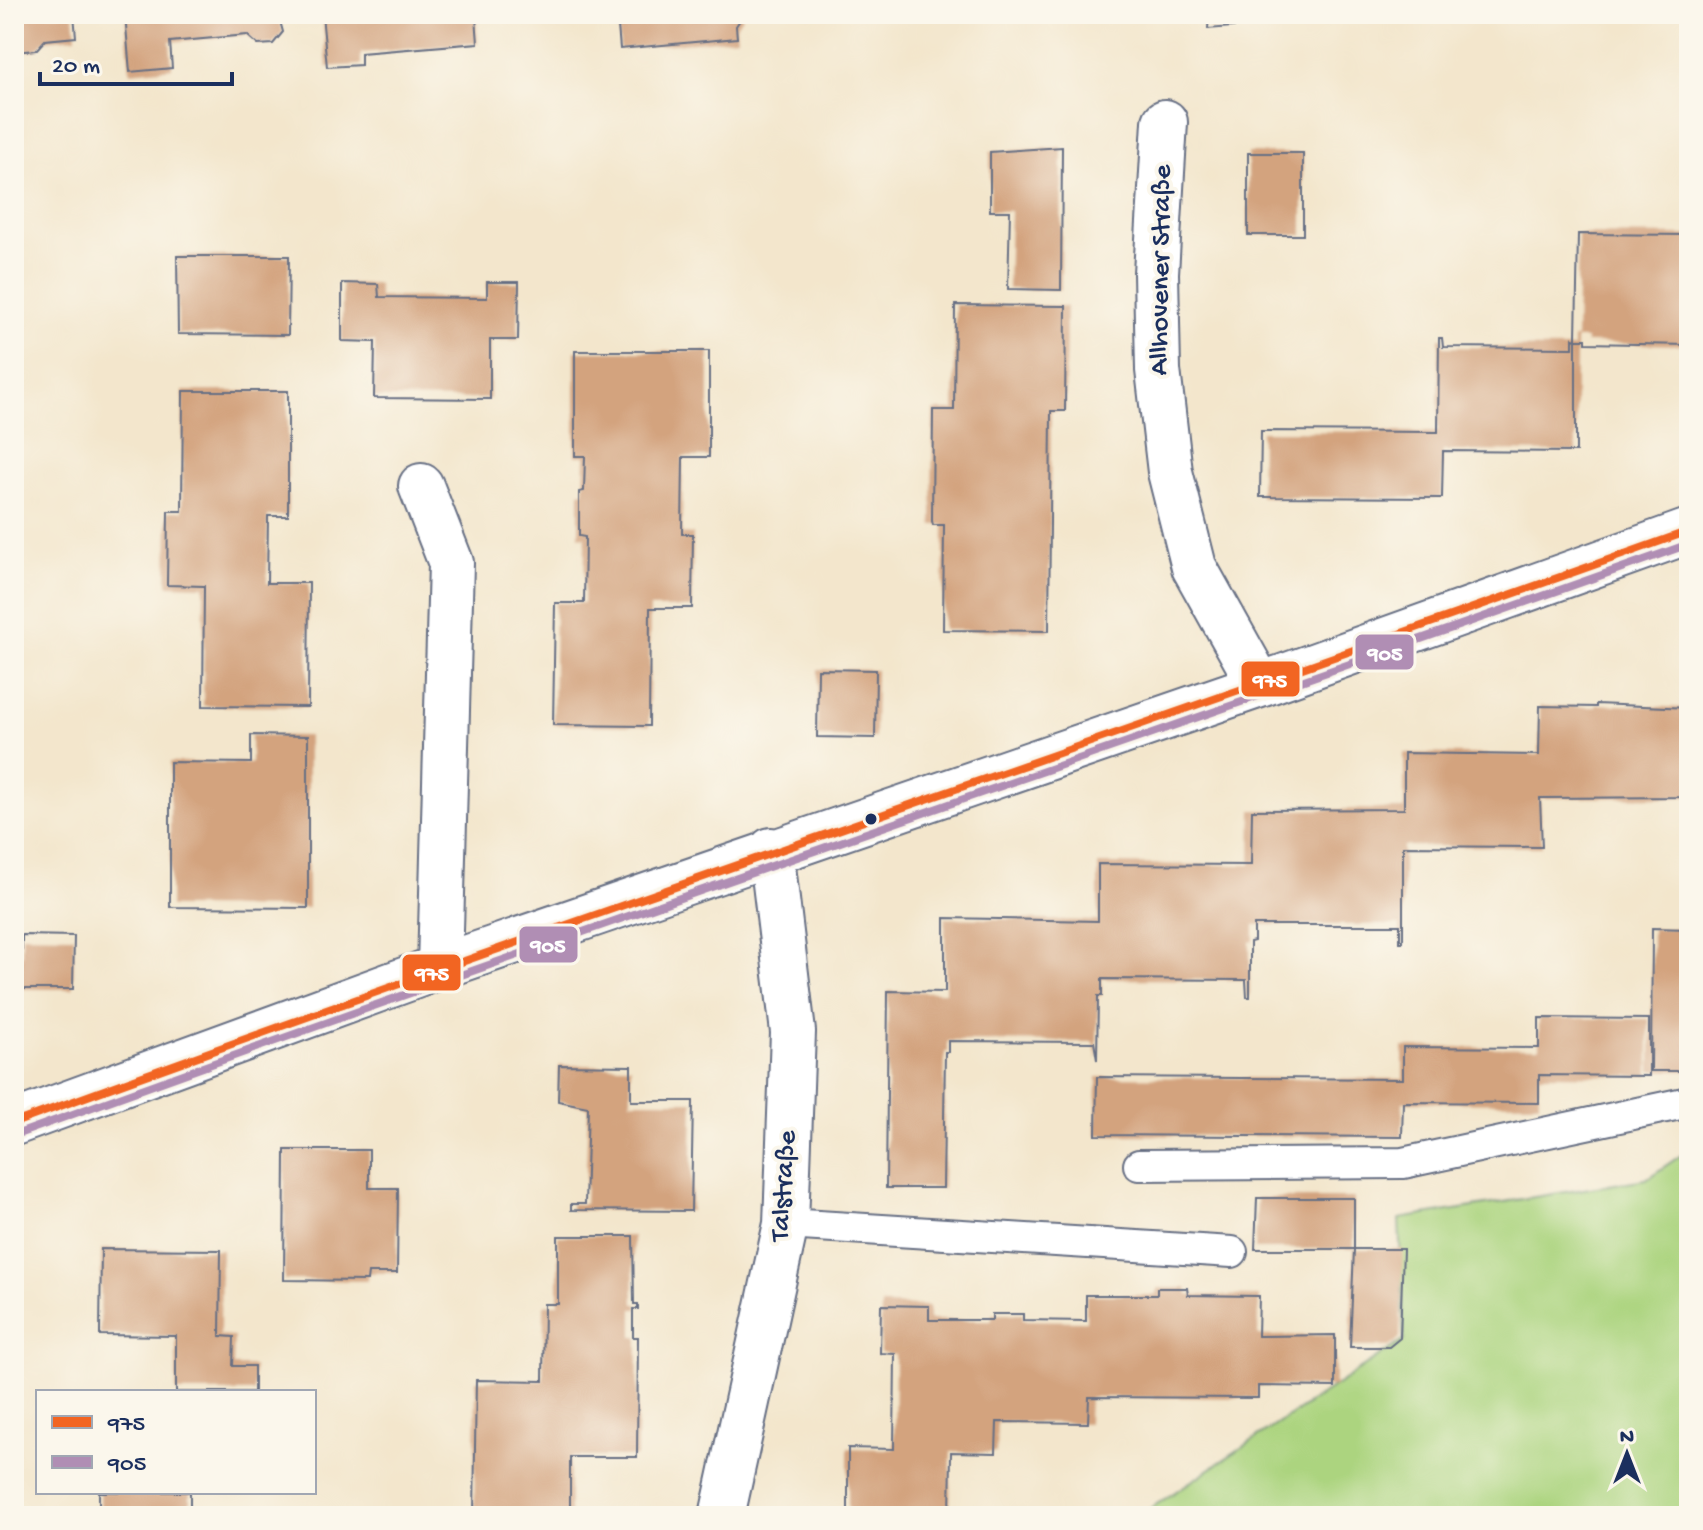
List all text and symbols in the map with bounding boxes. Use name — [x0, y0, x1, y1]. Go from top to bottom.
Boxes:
scale bar — [40, 36, 232, 86]
text: 20 m — [52, 53, 100, 82]
street label: Allhovener Straße — [1144, 164, 1180, 376]
line badge: 905 — [1354, 633, 1415, 671]
text: 905 — [1366, 643, 1403, 669]
line badge: 975 — [1240, 660, 1301, 698]
text: 975 — [1252, 670, 1287, 696]
unlabelled marker — [863, 811, 879, 827]
line badge: 905 — [518, 925, 579, 964]
text: 905 — [529, 935, 566, 961]
line badge: 975 — [401, 953, 462, 992]
text: 975 — [414, 963, 449, 989]
street label: Talstraße — [765, 1129, 805, 1245]
legend — [36, 1390, 316, 1494]
text: 975 — [107, 1411, 145, 1440]
north arrow — [1587, 1414, 1667, 1494]
text: N — [1620, 1425, 1634, 1451]
text: 905 — [107, 1451, 146, 1480]

